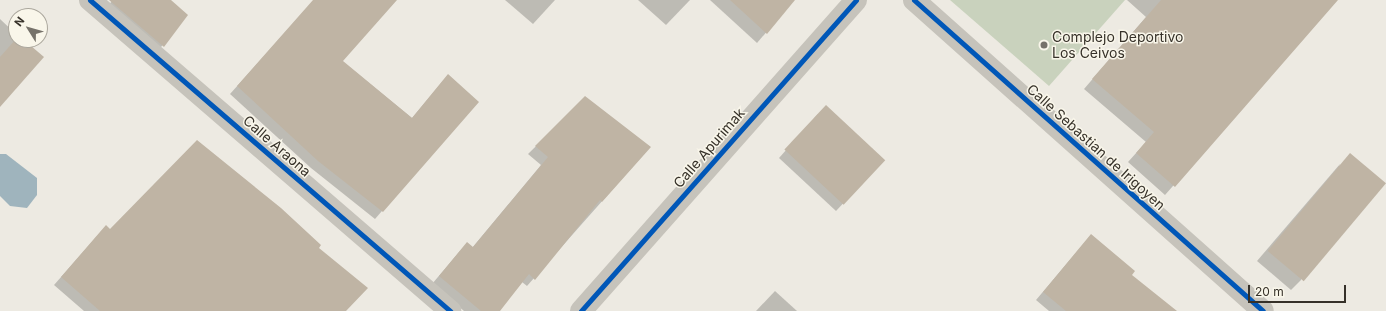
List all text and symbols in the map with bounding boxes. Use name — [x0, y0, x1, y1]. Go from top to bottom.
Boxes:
north arrow — [8, 8, 48, 48]
text: N — [11, 14, 27, 29]
place label: Complejo Deportivo Los Ceivos — [1052, 29, 1183, 62]
marker: Complejo Deportivo Los Ceivos — [1039, 40, 1049, 50]
street label: Calle Sebastian de Irigoyen — [1023, 80, 1169, 214]
street label: Calle Apurimak — [670, 105, 748, 191]
street label: Calle Araona — [240, 112, 314, 180]
scale bar — [1250, 277, 1348, 303]
text: 20 m — [1255, 284, 1284, 299]

